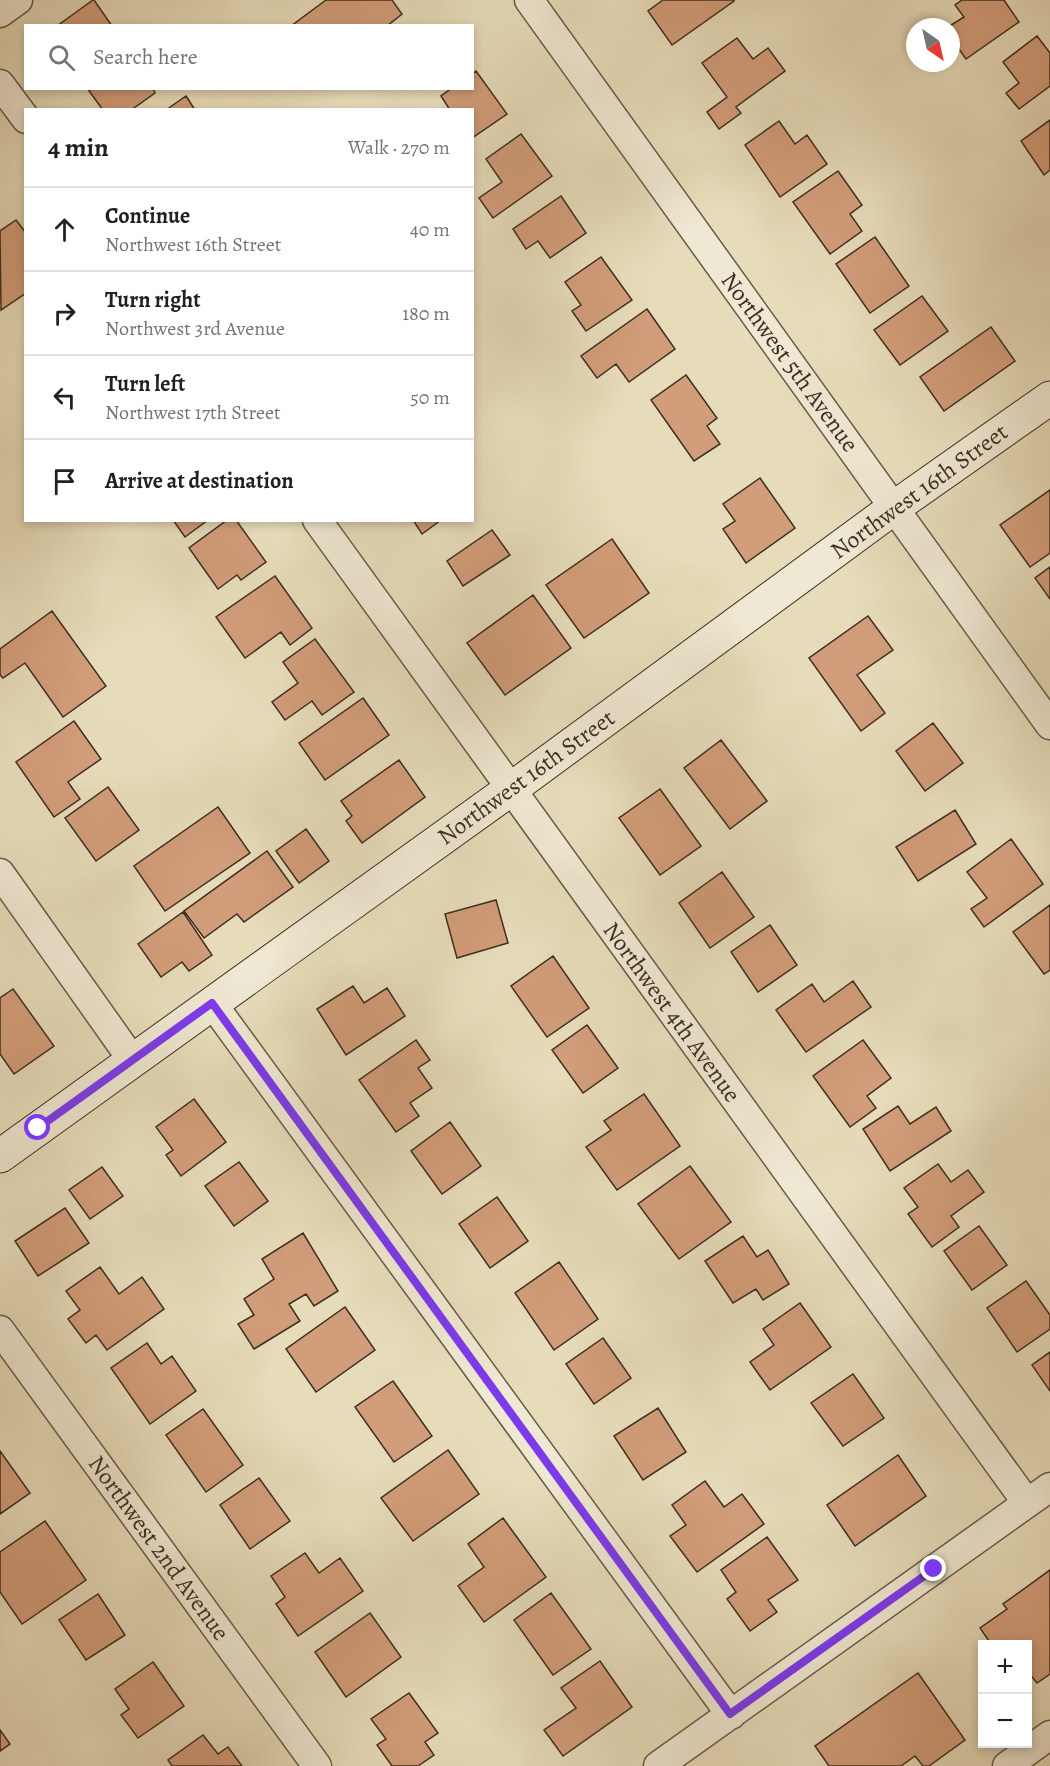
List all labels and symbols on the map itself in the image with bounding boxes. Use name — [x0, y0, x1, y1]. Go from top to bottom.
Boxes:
north arrow — [906, 18, 960, 72]
street label: Northwest 5th Avenue — [714, 266, 866, 458]
street label: Northwest 16th Street — [824, 416, 1014, 566]
street label: Northwest 16th Street — [431, 702, 621, 852]
street label: Northwest 4th Avenue — [596, 915, 748, 1109]
route start — [24, 1114, 50, 1140]
street label: Northwest 2nd Avenue — [81, 1449, 237, 1647]
route end — [920, 1555, 946, 1581]

